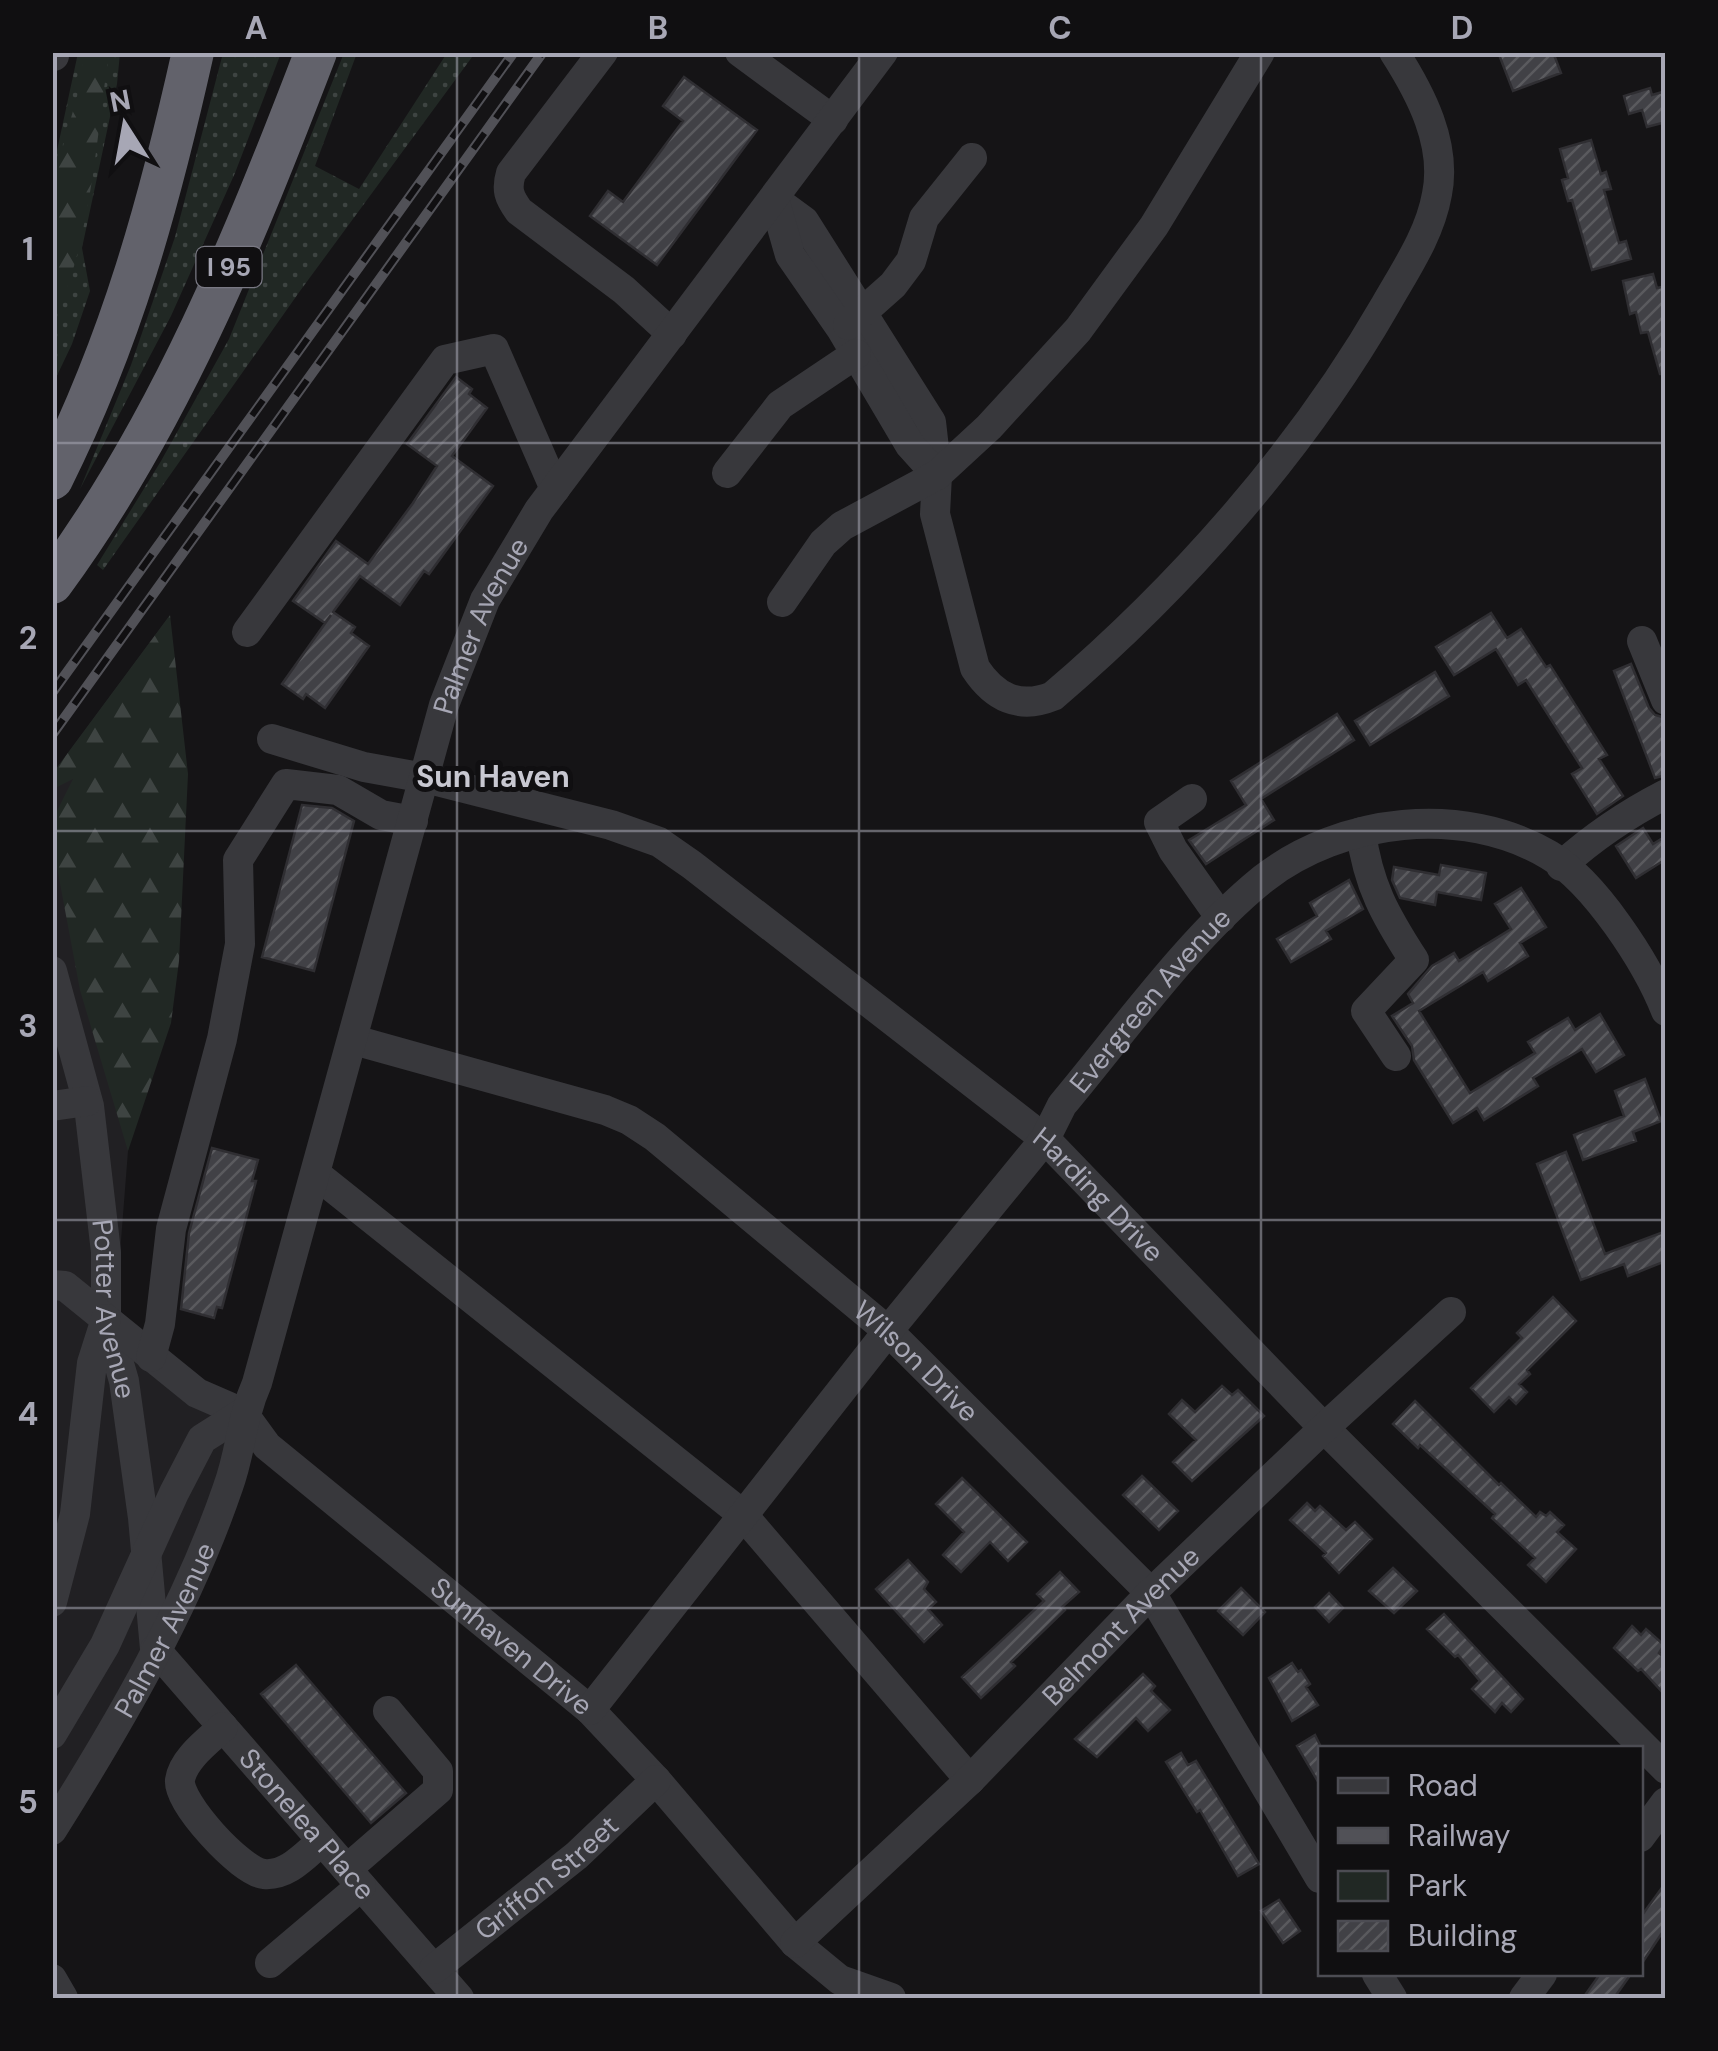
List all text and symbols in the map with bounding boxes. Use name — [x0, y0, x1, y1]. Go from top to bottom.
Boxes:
text: A — [245, 7, 267, 49]
text: B — [648, 7, 668, 49]
text: C — [1048, 7, 1072, 49]
text: D — [1451, 7, 1473, 49]
north arrow — [75, 75, 175, 175]
text: N — [107, 81, 134, 121]
text: 1 — [22, 228, 34, 270]
road number: I 95 — [196, 247, 262, 287]
street label: Palmer Avenue — [424, 531, 537, 718]
text: 2 — [19, 617, 37, 659]
district label: Sun Haven — [416, 757, 570, 796]
street label: Evergreen Avenue — [1061, 899, 1239, 1101]
text: 3 — [18, 1005, 38, 1047]
street label: Harding Drive — [1026, 1118, 1172, 1270]
street label: Potter Avenue — [84, 1217, 145, 1401]
street label: Wilson Drive — [846, 1292, 987, 1430]
text: 4 — [18, 1393, 38, 1435]
street label: Palmer Avenue — [105, 1537, 224, 1724]
street label: Belmont Avenue — [1034, 1538, 1208, 1713]
street label: Sunhaven Drive — [423, 1569, 600, 1723]
street label: Stonelea Place — [231, 1740, 384, 1908]
legend — [1318, 1746, 1643, 1976]
text: Road — [1408, 1766, 1478, 1805]
text: 5 — [18, 1781, 38, 1823]
street label: Griffon Street — [467, 1807, 626, 1948]
text: Railway — [1408, 1816, 1511, 1855]
text: Park — [1408, 1866, 1467, 1905]
text: Building — [1408, 1916, 1517, 1955]

